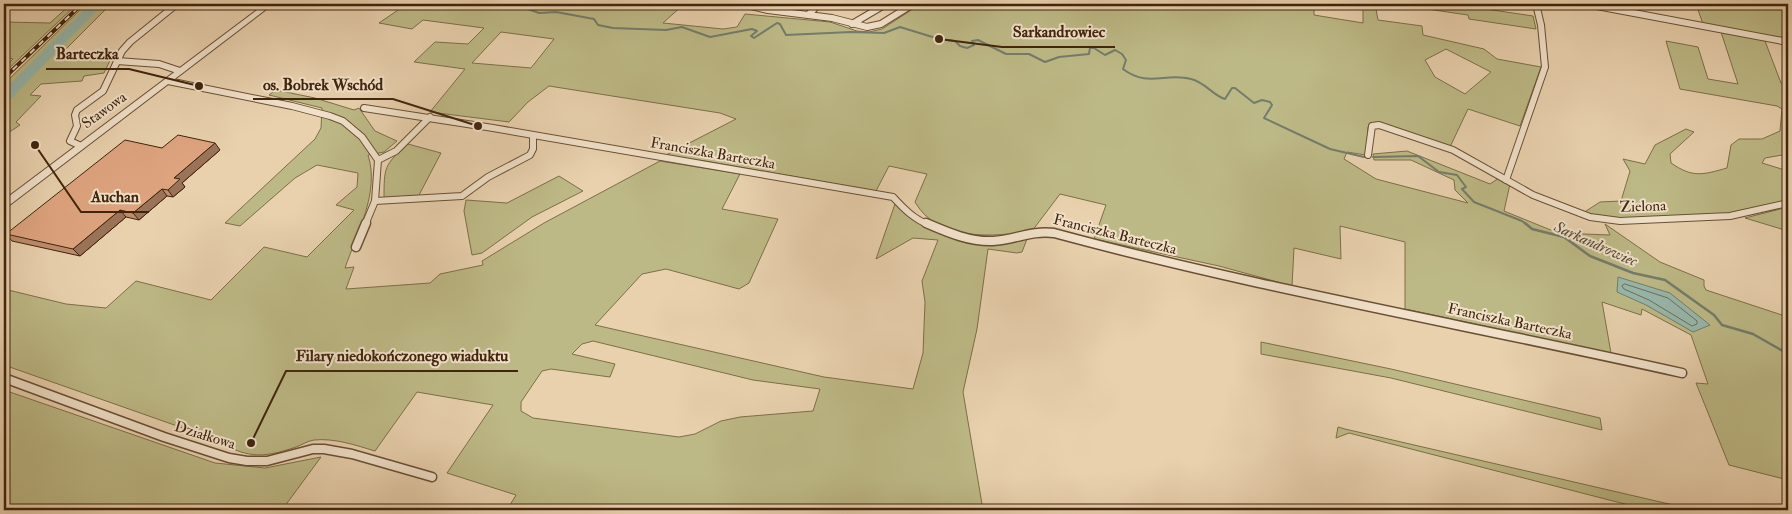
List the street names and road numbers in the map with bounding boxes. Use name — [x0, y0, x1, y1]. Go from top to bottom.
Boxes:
street label: Stawowa — [78, 87, 131, 133]
street label: Franciszka Barteczka — [649, 133, 778, 174]
street label: Zielona — [1620, 196, 1667, 217]
street label: Franciszka Barteczka — [1051, 210, 1179, 259]
street label: Franciszka Barteczka — [1446, 299, 1575, 344]
street label: Działkowa — [172, 417, 238, 454]

